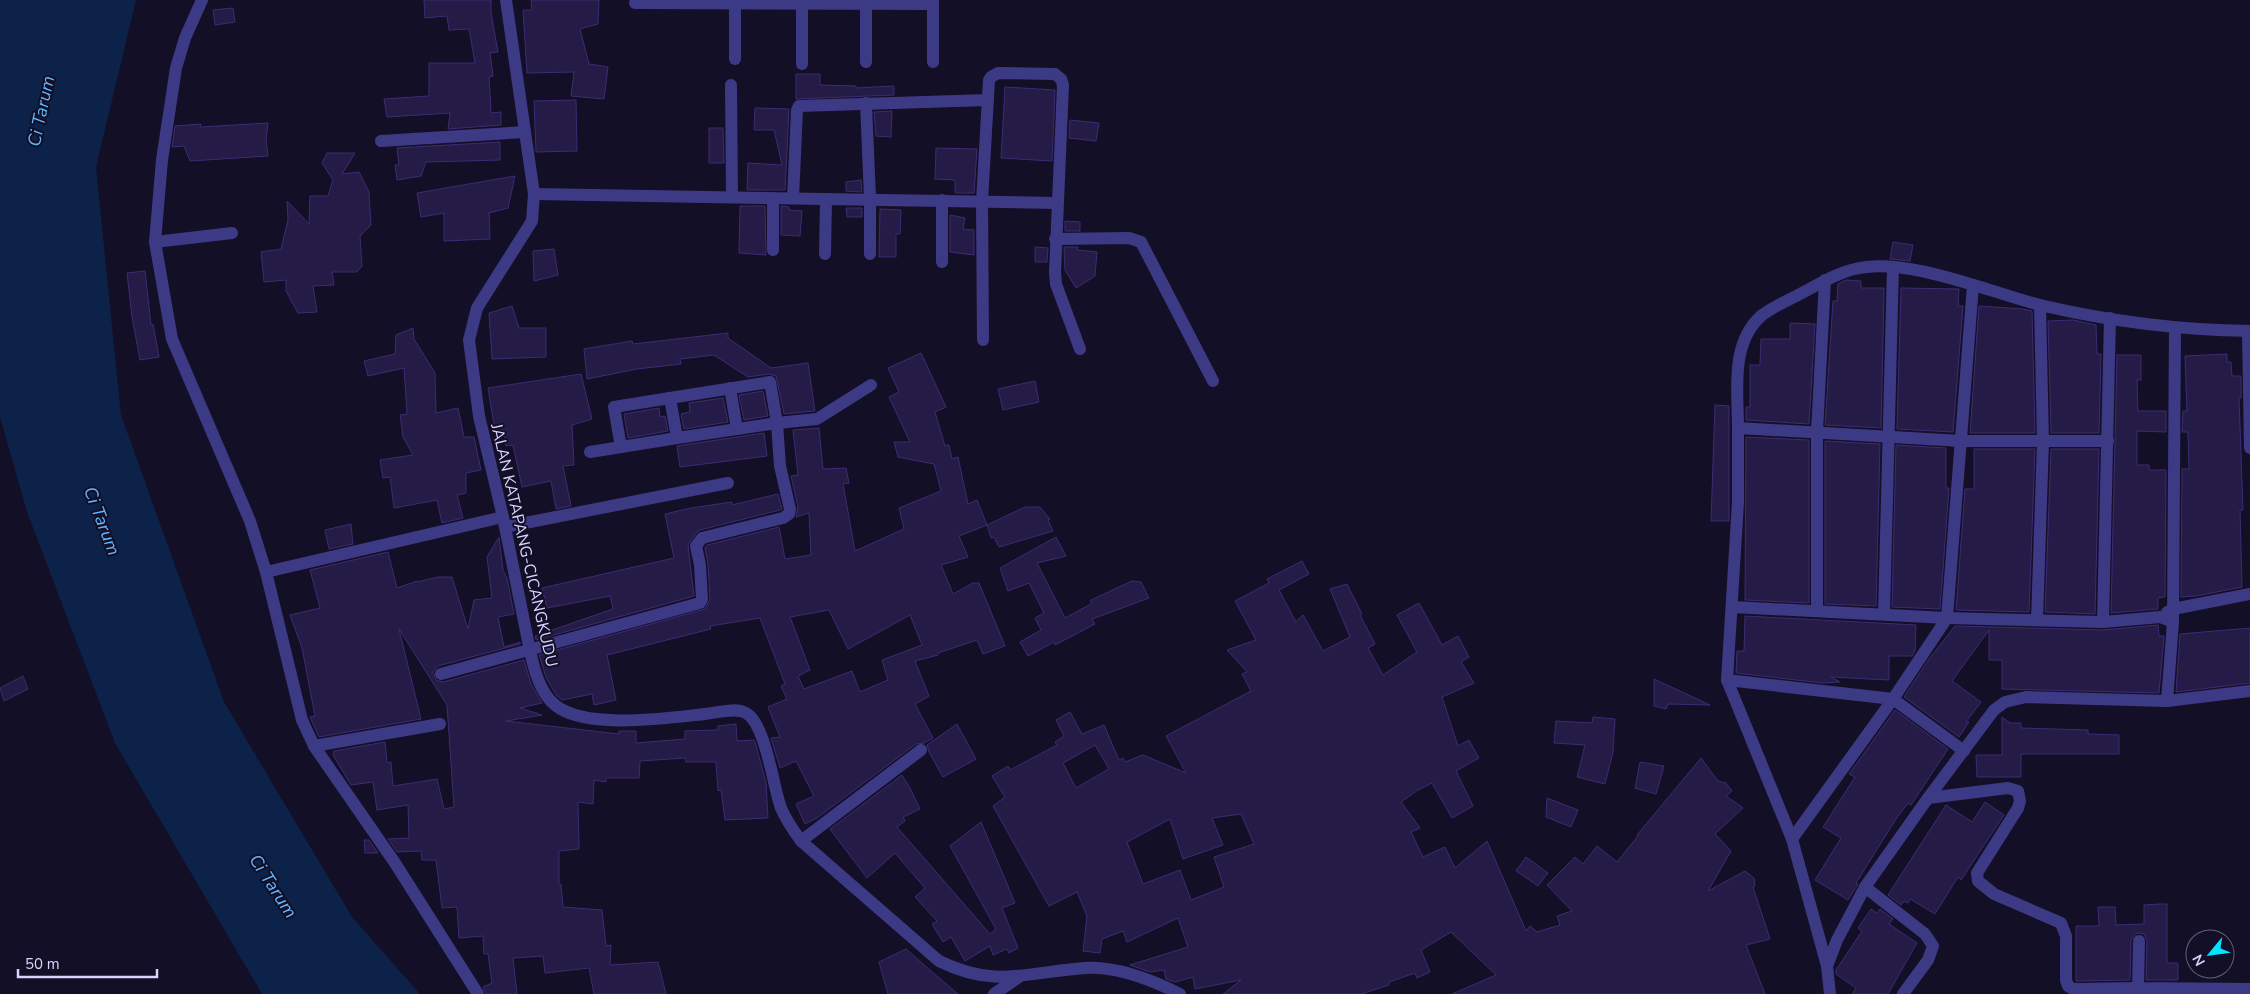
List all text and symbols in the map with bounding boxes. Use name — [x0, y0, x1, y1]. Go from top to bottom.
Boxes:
water label: Ci Tarum — [22, 73, 60, 149]
street label: JALAN KATAPANG-CICANGKUDU — [485, 420, 563, 669]
water label: Ci Tarum — [78, 483, 126, 559]
water label: Ci Tarum — [243, 849, 303, 923]
north arrow — [2185, 929, 2235, 979]
scale bar — [18, 946, 156, 978]
text: N — [2188, 951, 2210, 969]
text: 50 m — [25, 954, 60, 974]

